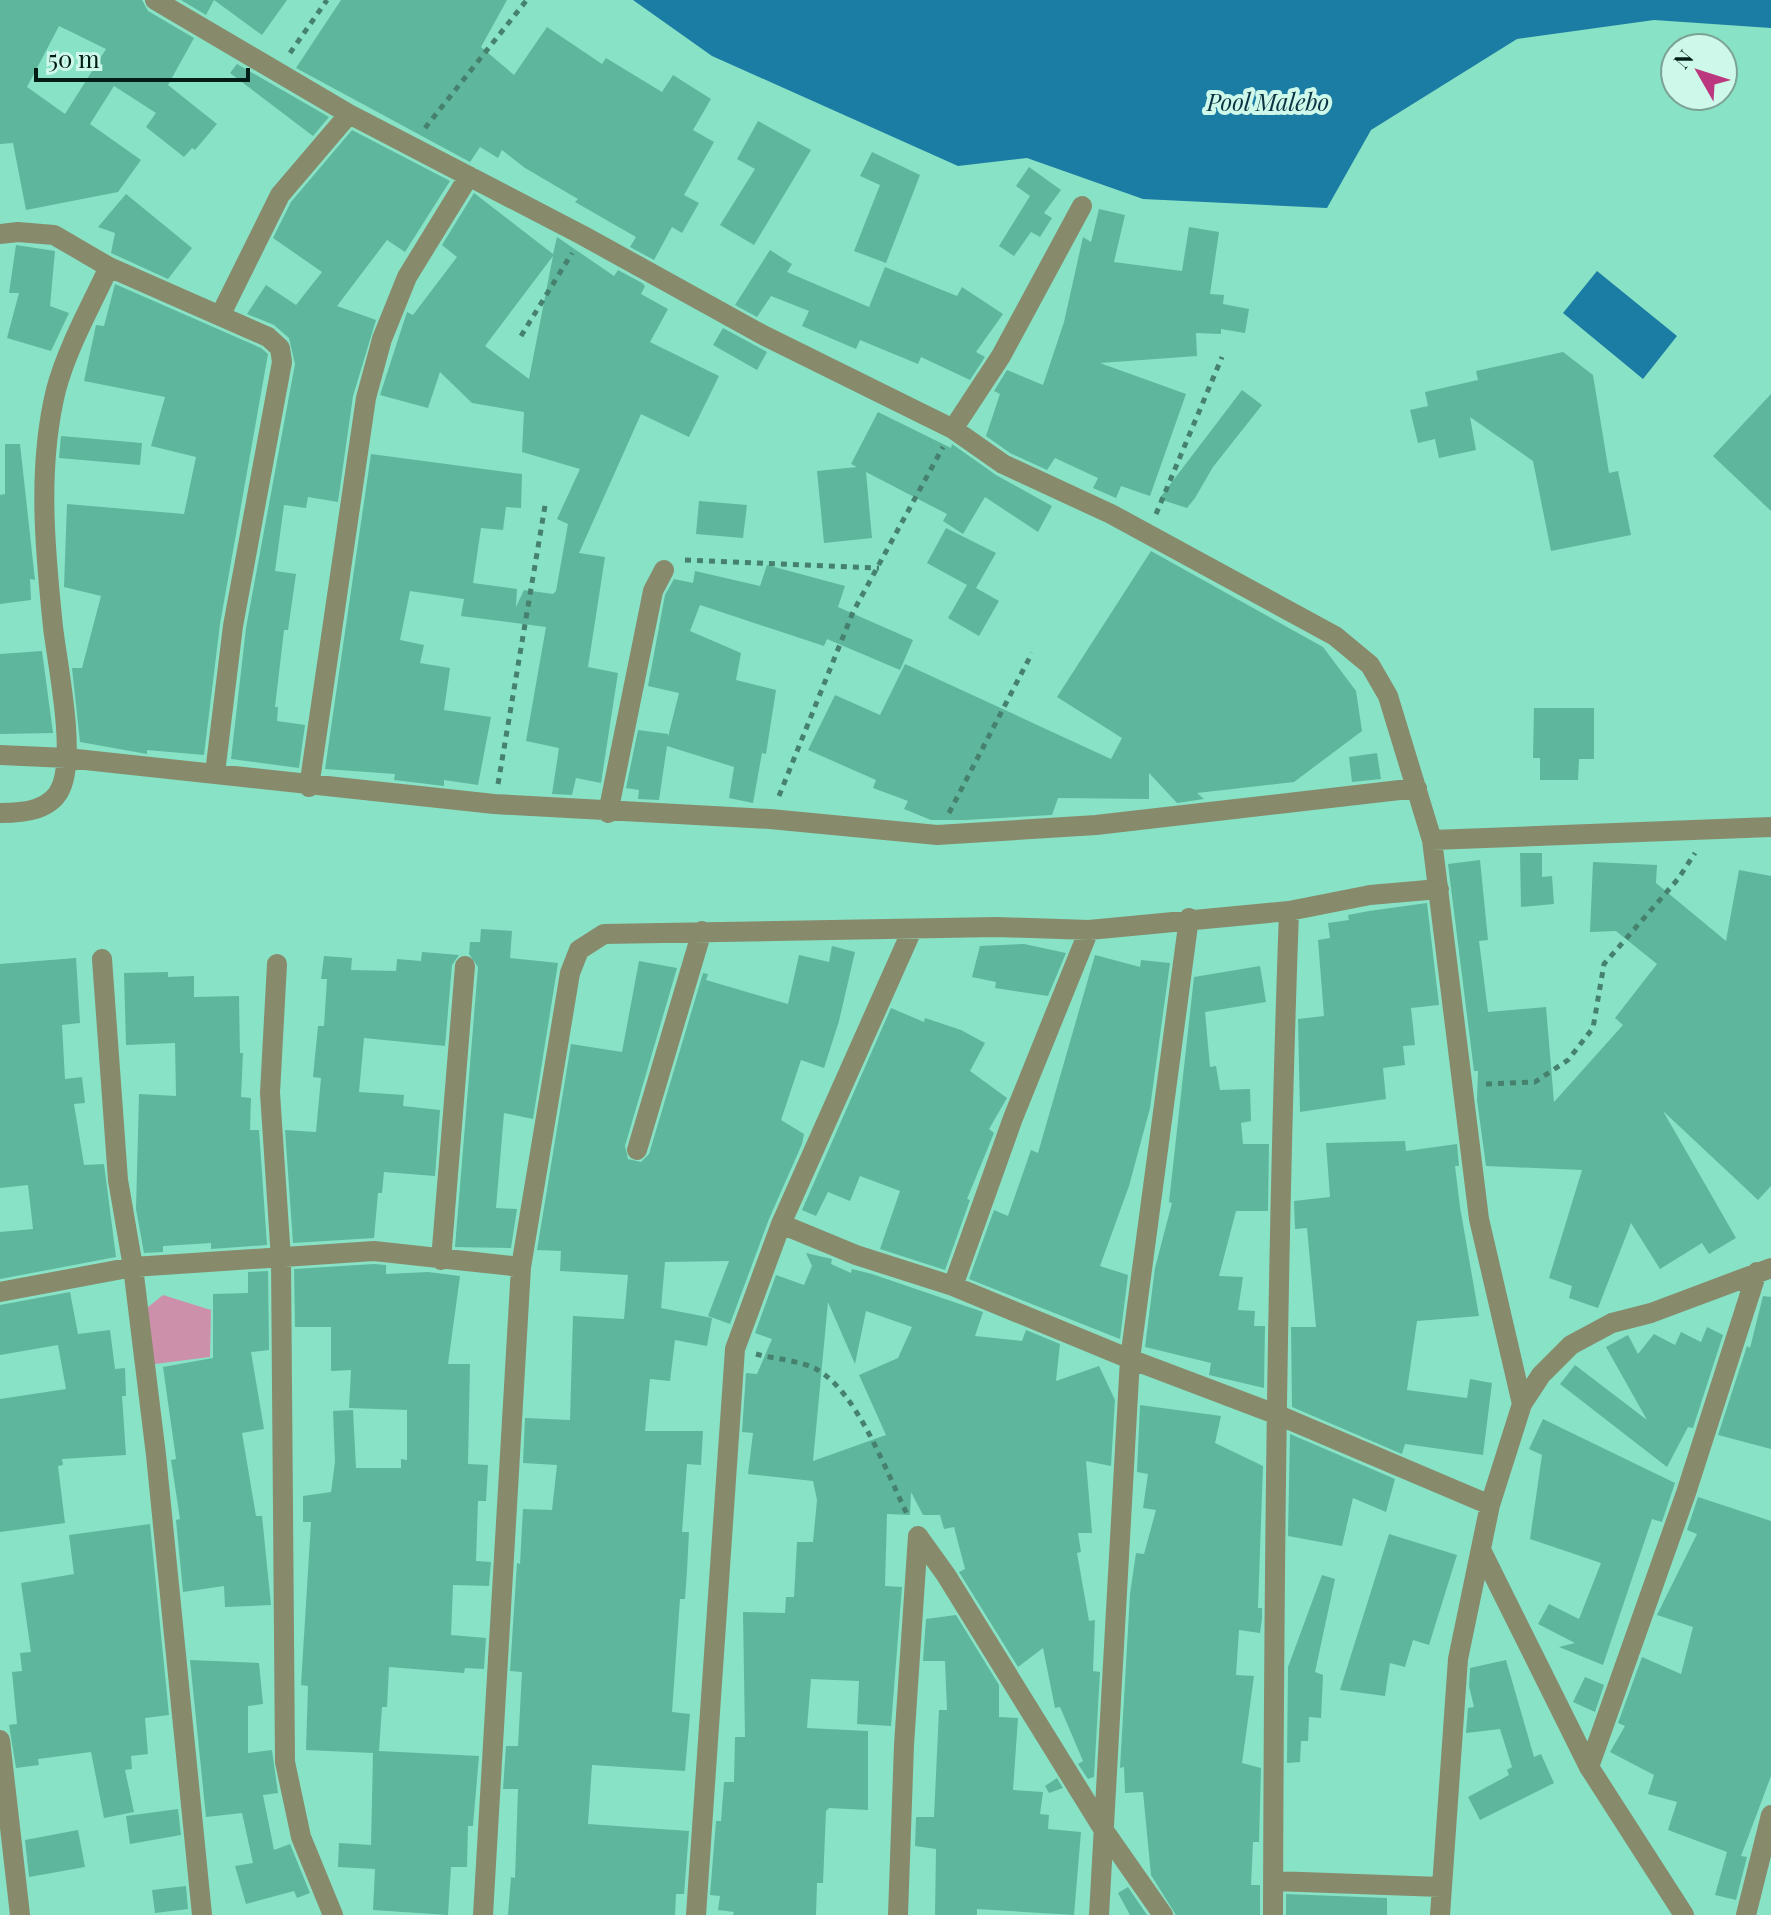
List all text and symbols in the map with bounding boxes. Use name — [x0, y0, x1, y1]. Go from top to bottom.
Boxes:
scale bar — [36, 32, 248, 82]
north arrow — [1659, 32, 1739, 112]
text: 50 m — [48, 42, 100, 74]
text: N — [1666, 43, 1699, 74]
water label: Pool Malebo — [1206, 85, 1329, 117]

